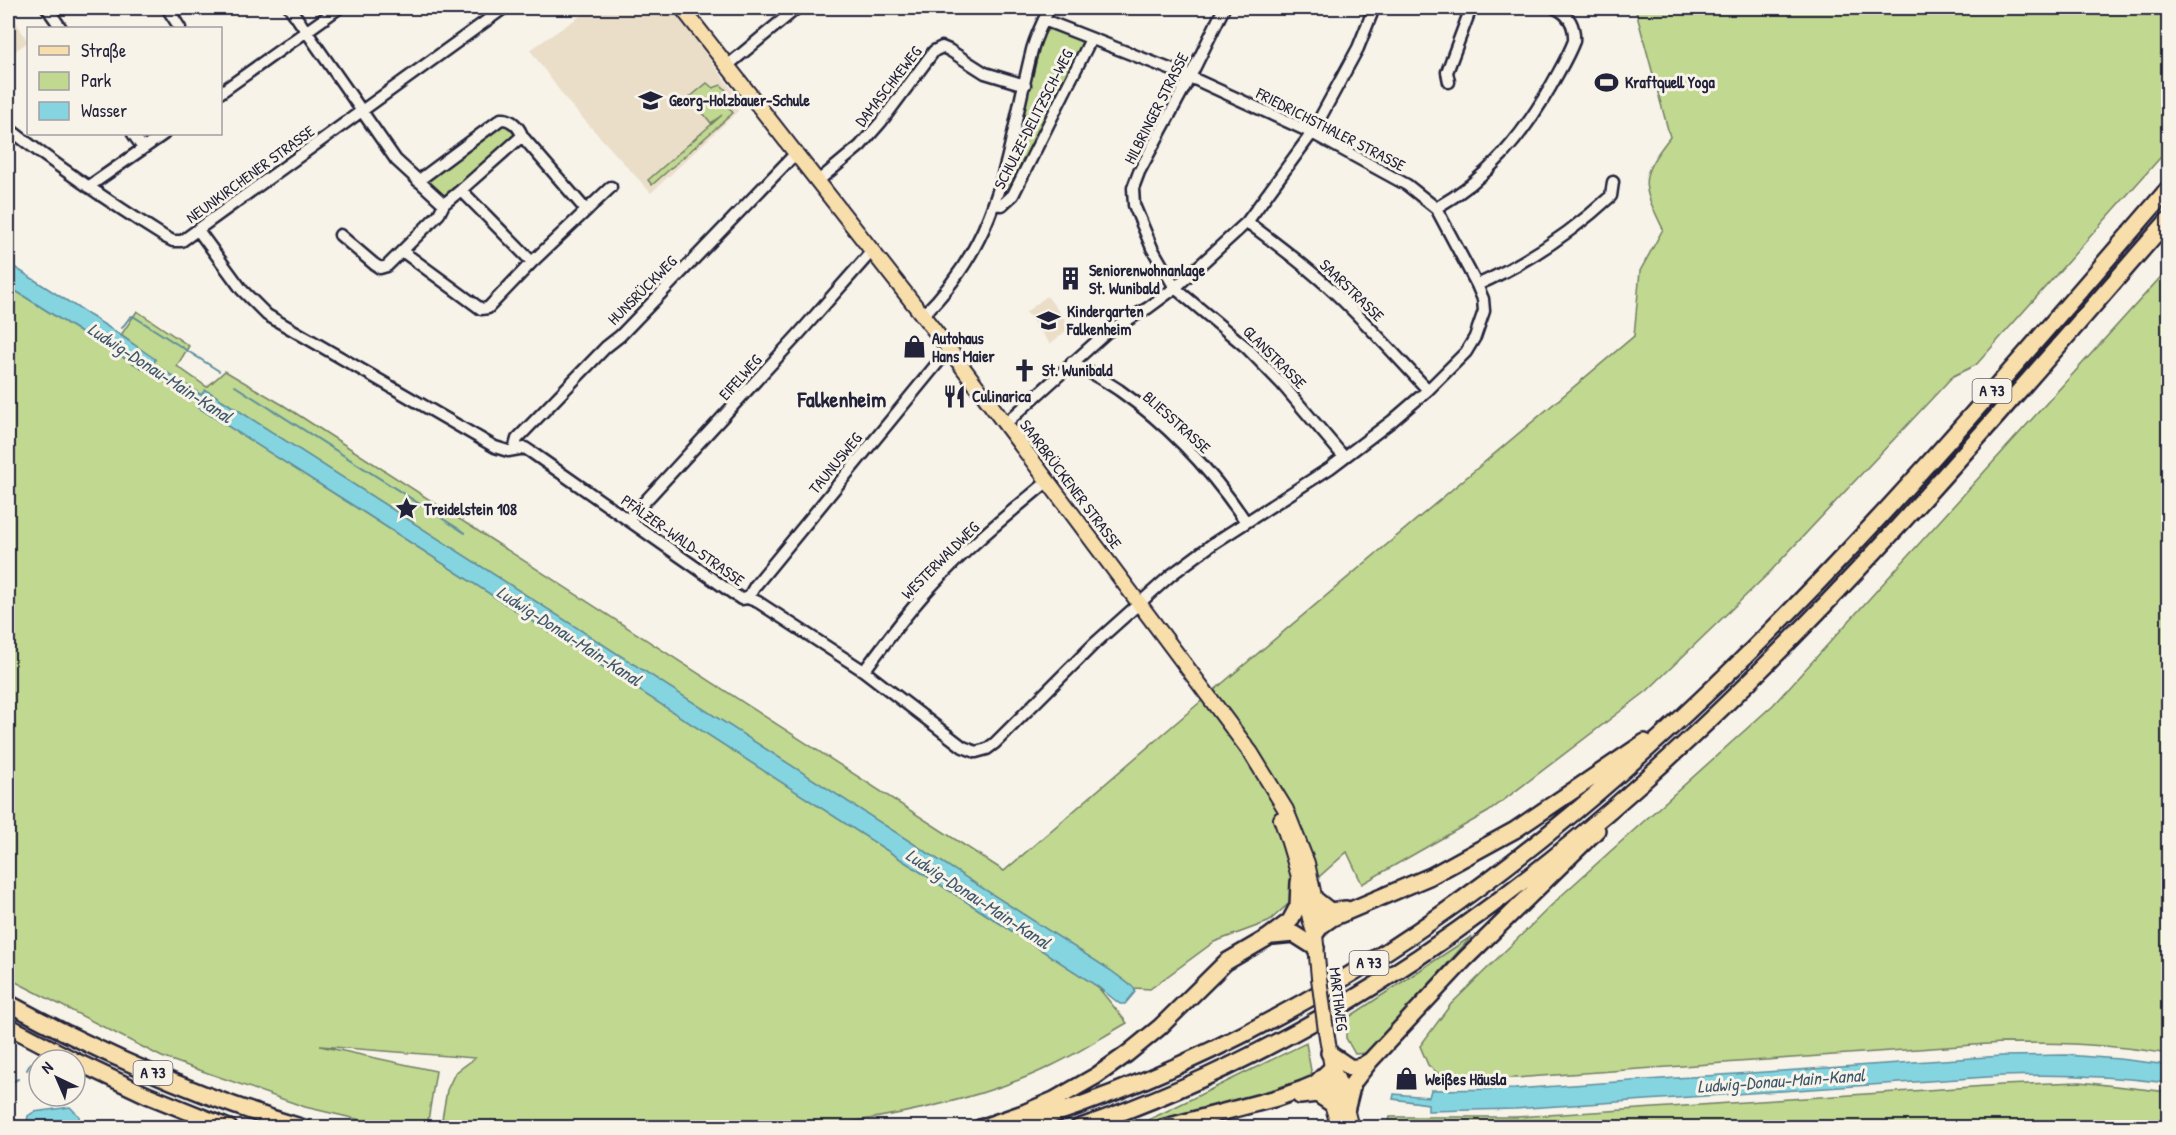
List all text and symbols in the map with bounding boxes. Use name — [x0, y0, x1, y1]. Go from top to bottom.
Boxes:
legend — [27, 27, 222, 135]
text: Straße — [81, 38, 126, 63]
street label: DAMASCHKEWEG — [850, 41, 927, 131]
street label: SCHULZE-DELITZSCH-WEG — [988, 45, 1078, 193]
street label: HILBRINGER STRASSE — [1118, 49, 1194, 167]
text: Park — [81, 68, 112, 93]
sports icon: Kraftquell Yoga — [1594, 69, 1620, 95]
place label: Kraftquell Yoga — [1625, 71, 1715, 94]
street label: FRIEDRICHSTHALER STRASSE — [1252, 81, 1409, 176]
school or university icon: Georg-Holzbauer-Schule — [638, 87, 664, 113]
place label: Georg-Holzbauer-Schule — [669, 89, 810, 112]
text: Wasser — [81, 98, 127, 123]
street label: NEUNKIRCHENER STRASSE — [181, 120, 319, 228]
street label: HUNSRÜCKWEG — [602, 250, 682, 330]
street label: SAARSTRASSE — [1315, 254, 1389, 326]
place label: Seniorenwohnanlage St. Wunibald — [1089, 259, 1206, 299]
building icon: Seniorenwohnanlage St. Wunibald — [1058, 266, 1084, 292]
place label: Kindergarten Falkenheim — [1066, 300, 1144, 340]
school or university icon: Kindergarten Falkenheim — [1036, 307, 1062, 333]
water label: Ludwig-Donau-Main-Kanal — [83, 316, 238, 429]
street label: GLANSTRASSE — [1238, 320, 1312, 394]
place label: Autohaus Hans Maier — [932, 327, 996, 367]
shop icon: Autohaus Hans Maier — [901, 334, 927, 360]
street label: EIFELWEG — [714, 349, 767, 405]
church icon: St. Wunibald — [1011, 357, 1037, 383]
place label: St. Wunibald — [1042, 359, 1113, 381]
road number: A 73 — [1972, 379, 2012, 403]
restaurant icon: Culinarica — [941, 383, 967, 409]
district label: Falkenheim — [797, 384, 886, 414]
place label: Culinarica — [972, 385, 1031, 407]
street label: BLIESSTRASSE — [1138, 386, 1216, 458]
street label: SAARBRÜCKENER STRASSE — [1015, 415, 1127, 553]
street label: TAUNUSWEG — [803, 427, 867, 498]
street label: PFÄLZER-WALD-STRASSE — [617, 489, 749, 591]
place icon: Treidelstein 108 — [393, 496, 419, 522]
place label: Treidelstein 108 — [423, 498, 517, 520]
street label: WESTERWALDWEG — [896, 516, 984, 604]
water label: Ludwig-Donau-Main-Kanal — [492, 579, 647, 692]
water label: Ludwig-Donau-Main-Kanal — [901, 842, 1056, 955]
road number: A 73 — [1350, 951, 1388, 975]
street label: MARTHWEG — [1324, 966, 1354, 1033]
north arrow — [27, 1048, 87, 1108]
text: N — [36, 1056, 58, 1078]
road number: A 73 — [134, 1061, 172, 1085]
water label: Ludwig-Donau-Main-Kanal — [1696, 1062, 1867, 1099]
shop icon: Weißes Häusla — [1394, 1066, 1420, 1092]
place label: Weißes Häusla — [1425, 1068, 1507, 1091]

